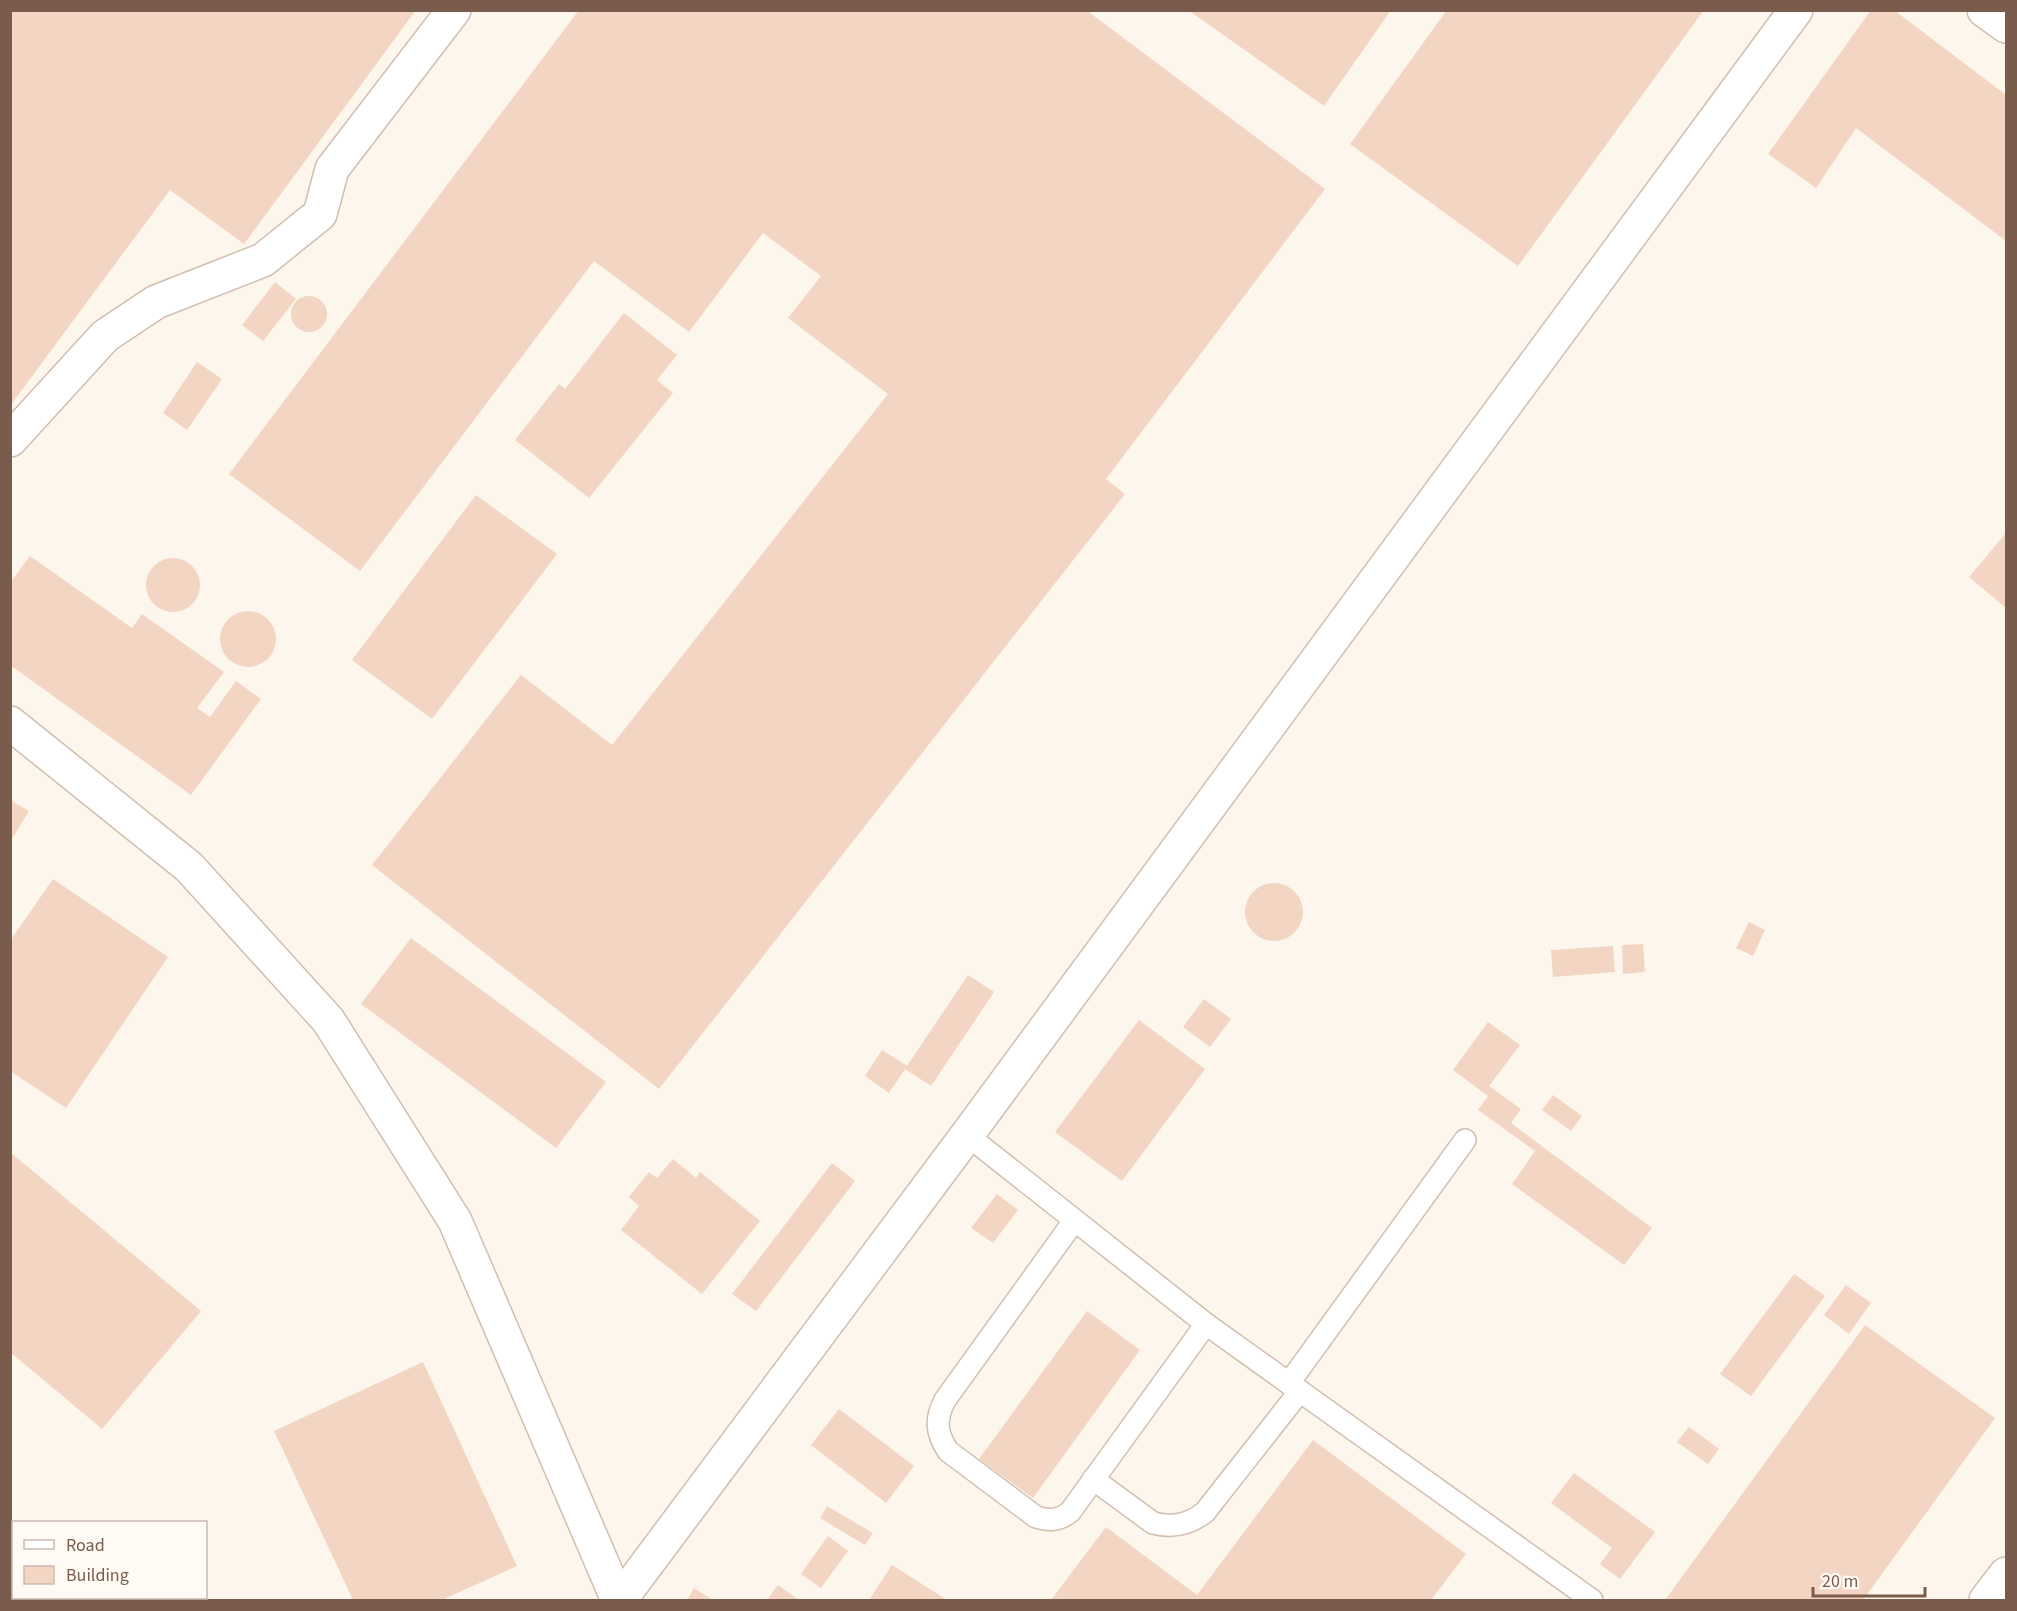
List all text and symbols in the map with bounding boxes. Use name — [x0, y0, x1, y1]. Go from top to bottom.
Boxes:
legend — [12, 1521, 207, 1599]
text: Road — [66, 1533, 105, 1558]
scale bar — [1813, 1560, 1926, 1598]
text: Building — [66, 1563, 129, 1588]
text: 20 m — [1822, 1569, 1858, 1594]

